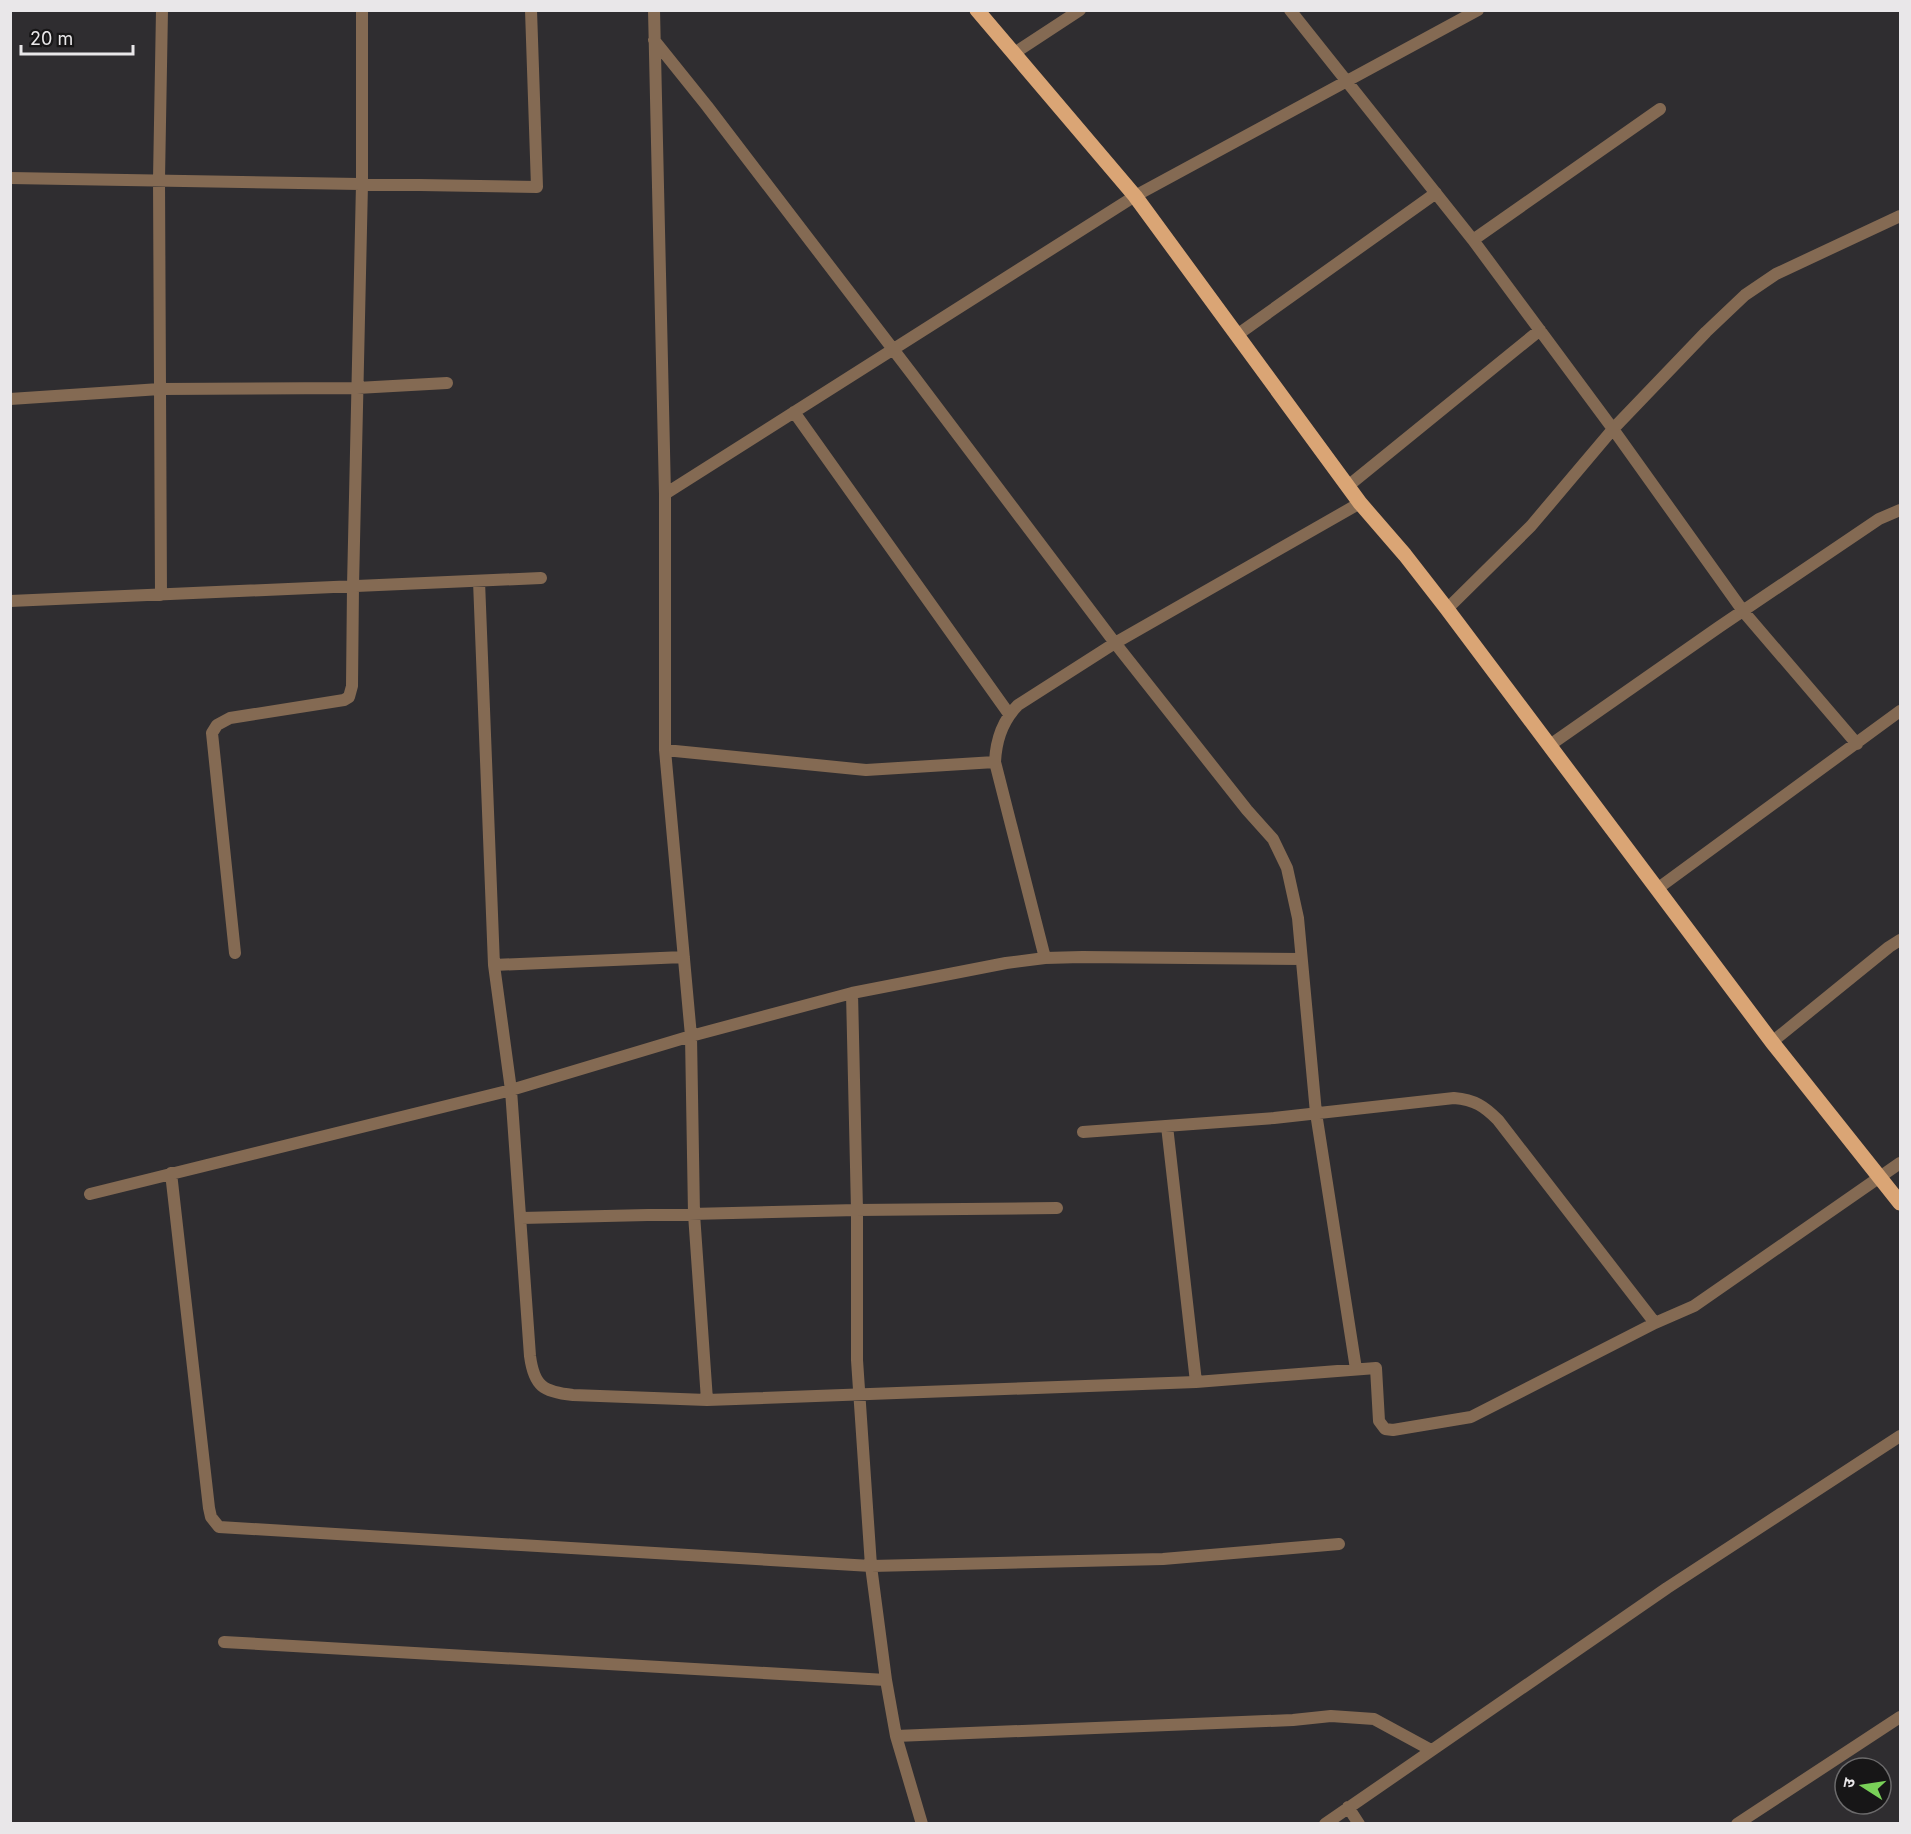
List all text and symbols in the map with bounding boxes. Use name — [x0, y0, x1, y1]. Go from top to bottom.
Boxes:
scale bar — [21, 18, 134, 56]
text: 20 m — [30, 28, 73, 49]
north arrow — [1833, 1756, 1893, 1816]
text: उ — [1838, 1776, 1859, 1790]

